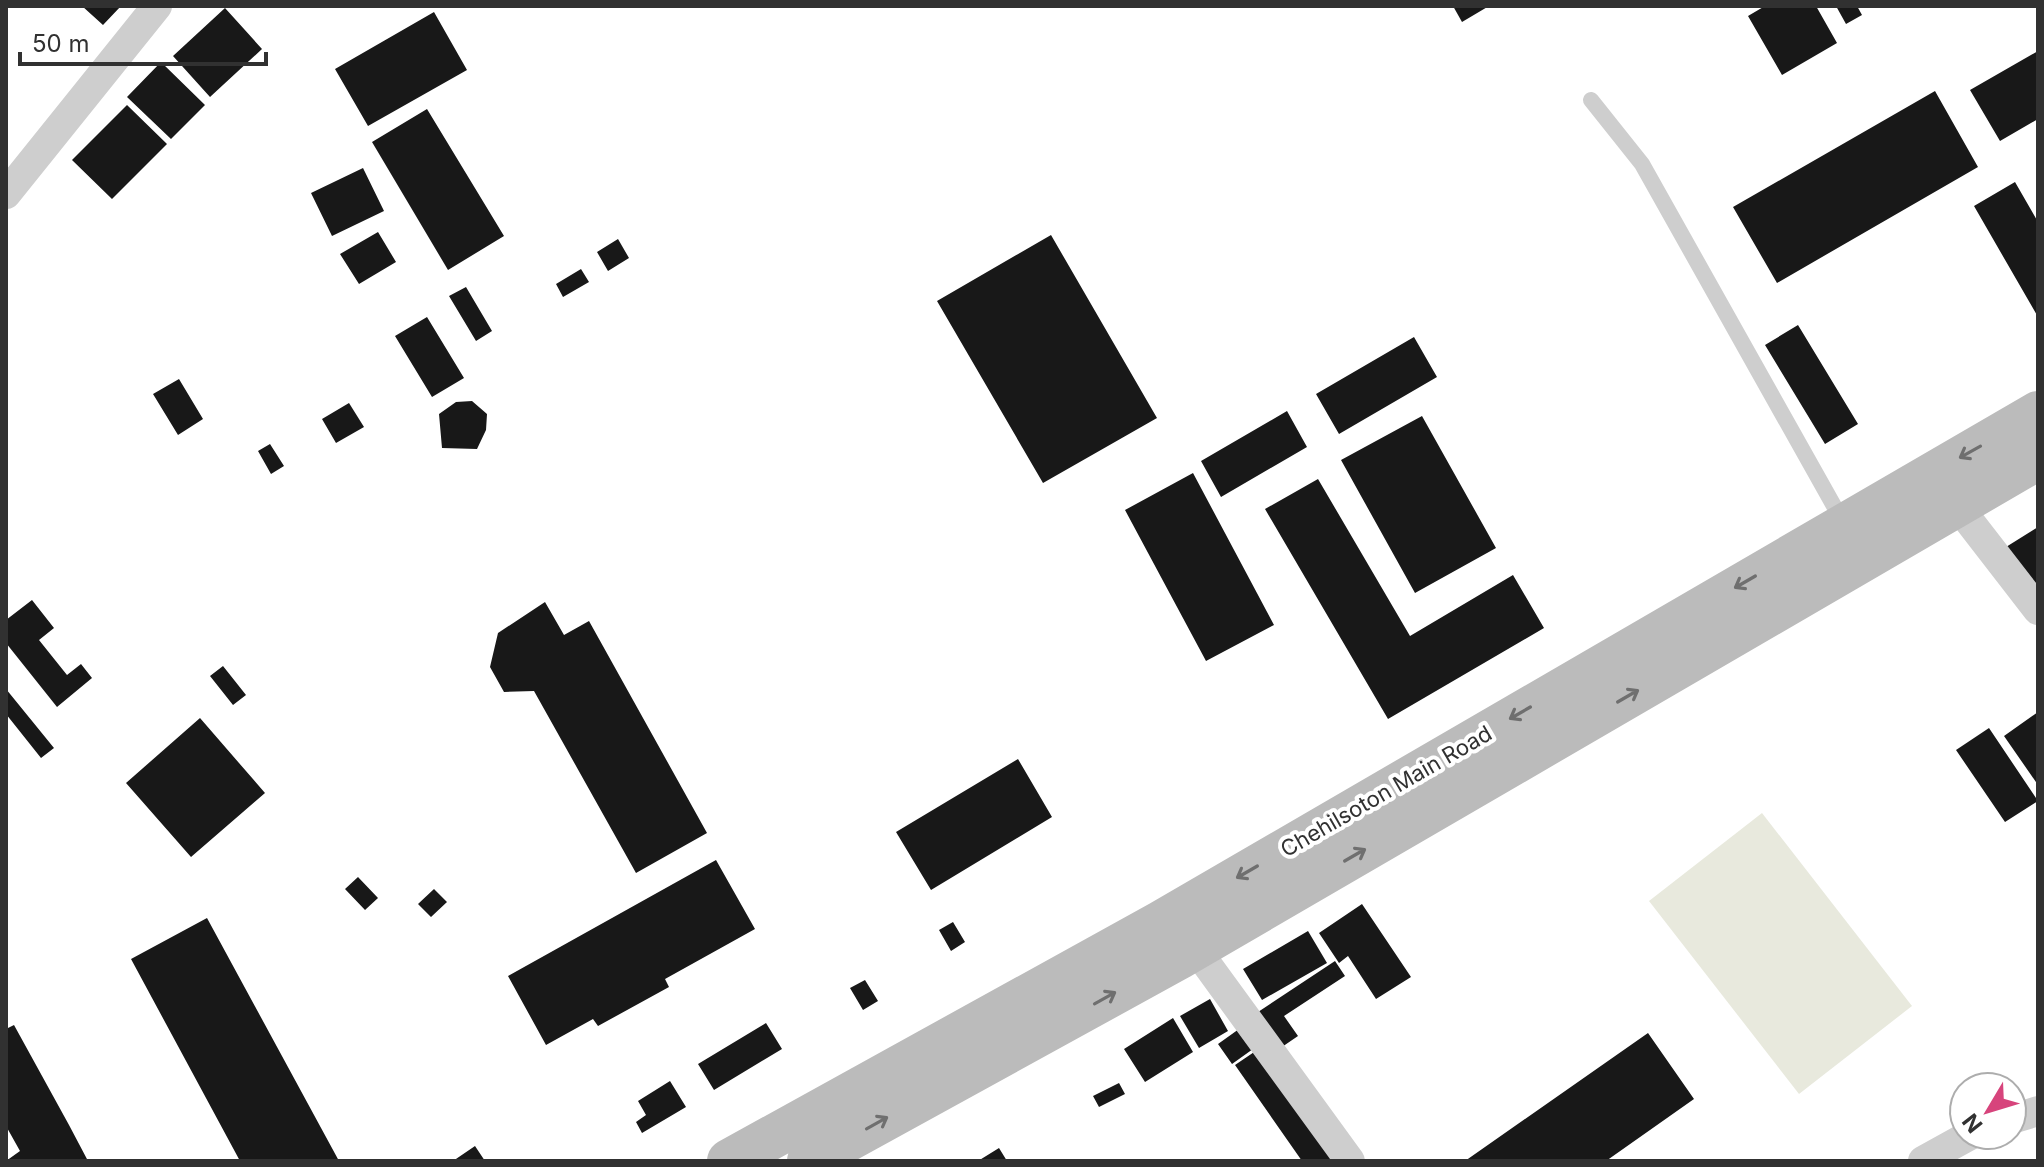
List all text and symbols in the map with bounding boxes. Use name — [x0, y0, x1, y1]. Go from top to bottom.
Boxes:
scale bar — [20, 16, 266, 66]
text: 50 m — [32, 29, 90, 58]
one-way arrow — [1959, 444, 1982, 460]
one-way arrow — [1734, 574, 1757, 590]
one-way arrow — [1616, 688, 1639, 704]
one-way arrow — [1509, 705, 1532, 721]
street label: Chehilsoton Main Road — [1276, 720, 1496, 862]
one-way arrow — [1343, 847, 1366, 863]
one-way arrow — [1236, 864, 1259, 880]
one-way arrow — [1093, 990, 1116, 1006]
north arrow — [1948, 1071, 2028, 1151]
text: N — [1957, 1109, 1988, 1138]
one-way arrow — [865, 1115, 889, 1131]

